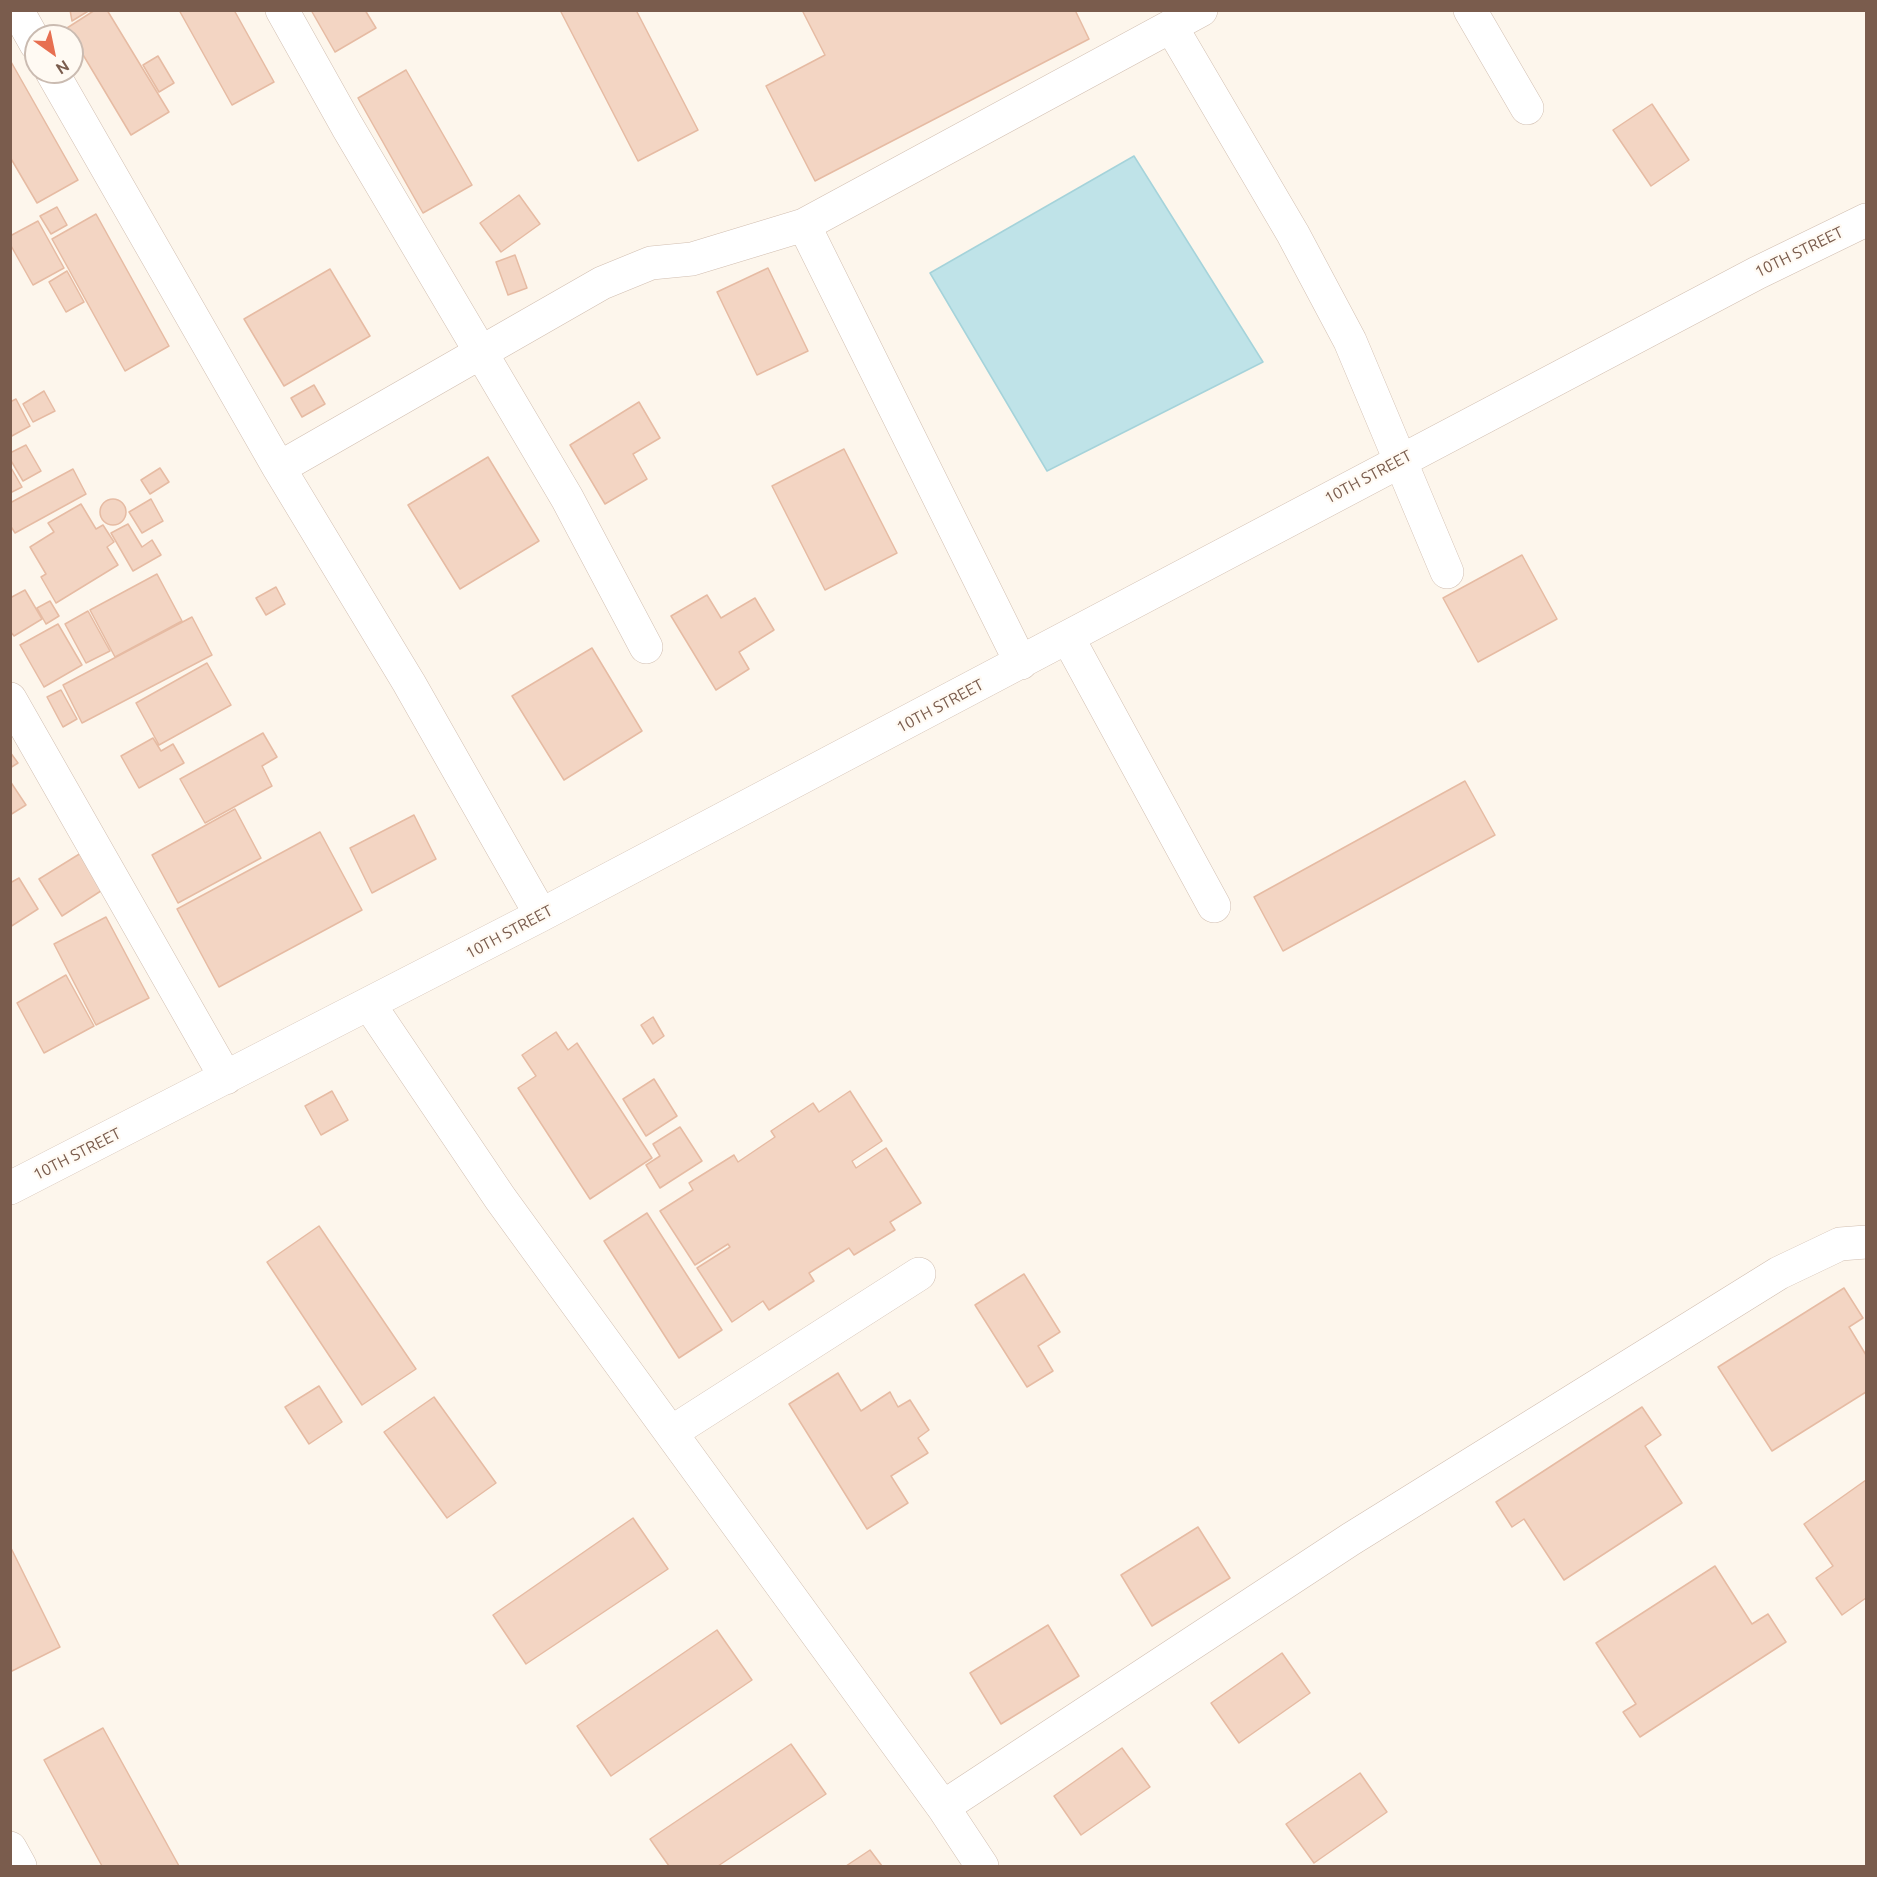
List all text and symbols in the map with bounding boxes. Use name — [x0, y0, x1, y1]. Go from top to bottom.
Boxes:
north arrow — [24, 24, 84, 84]
text: N — [53, 57, 73, 78]
street label: 10TH STREET — [1752, 222, 1846, 282]
street label: 10TH STREET — [1321, 446, 1415, 508]
street label: 10TH STREET — [893, 675, 987, 737]
street label: 10TH STREET — [462, 901, 556, 963]
street label: 10TH STREET — [30, 1124, 124, 1184]

